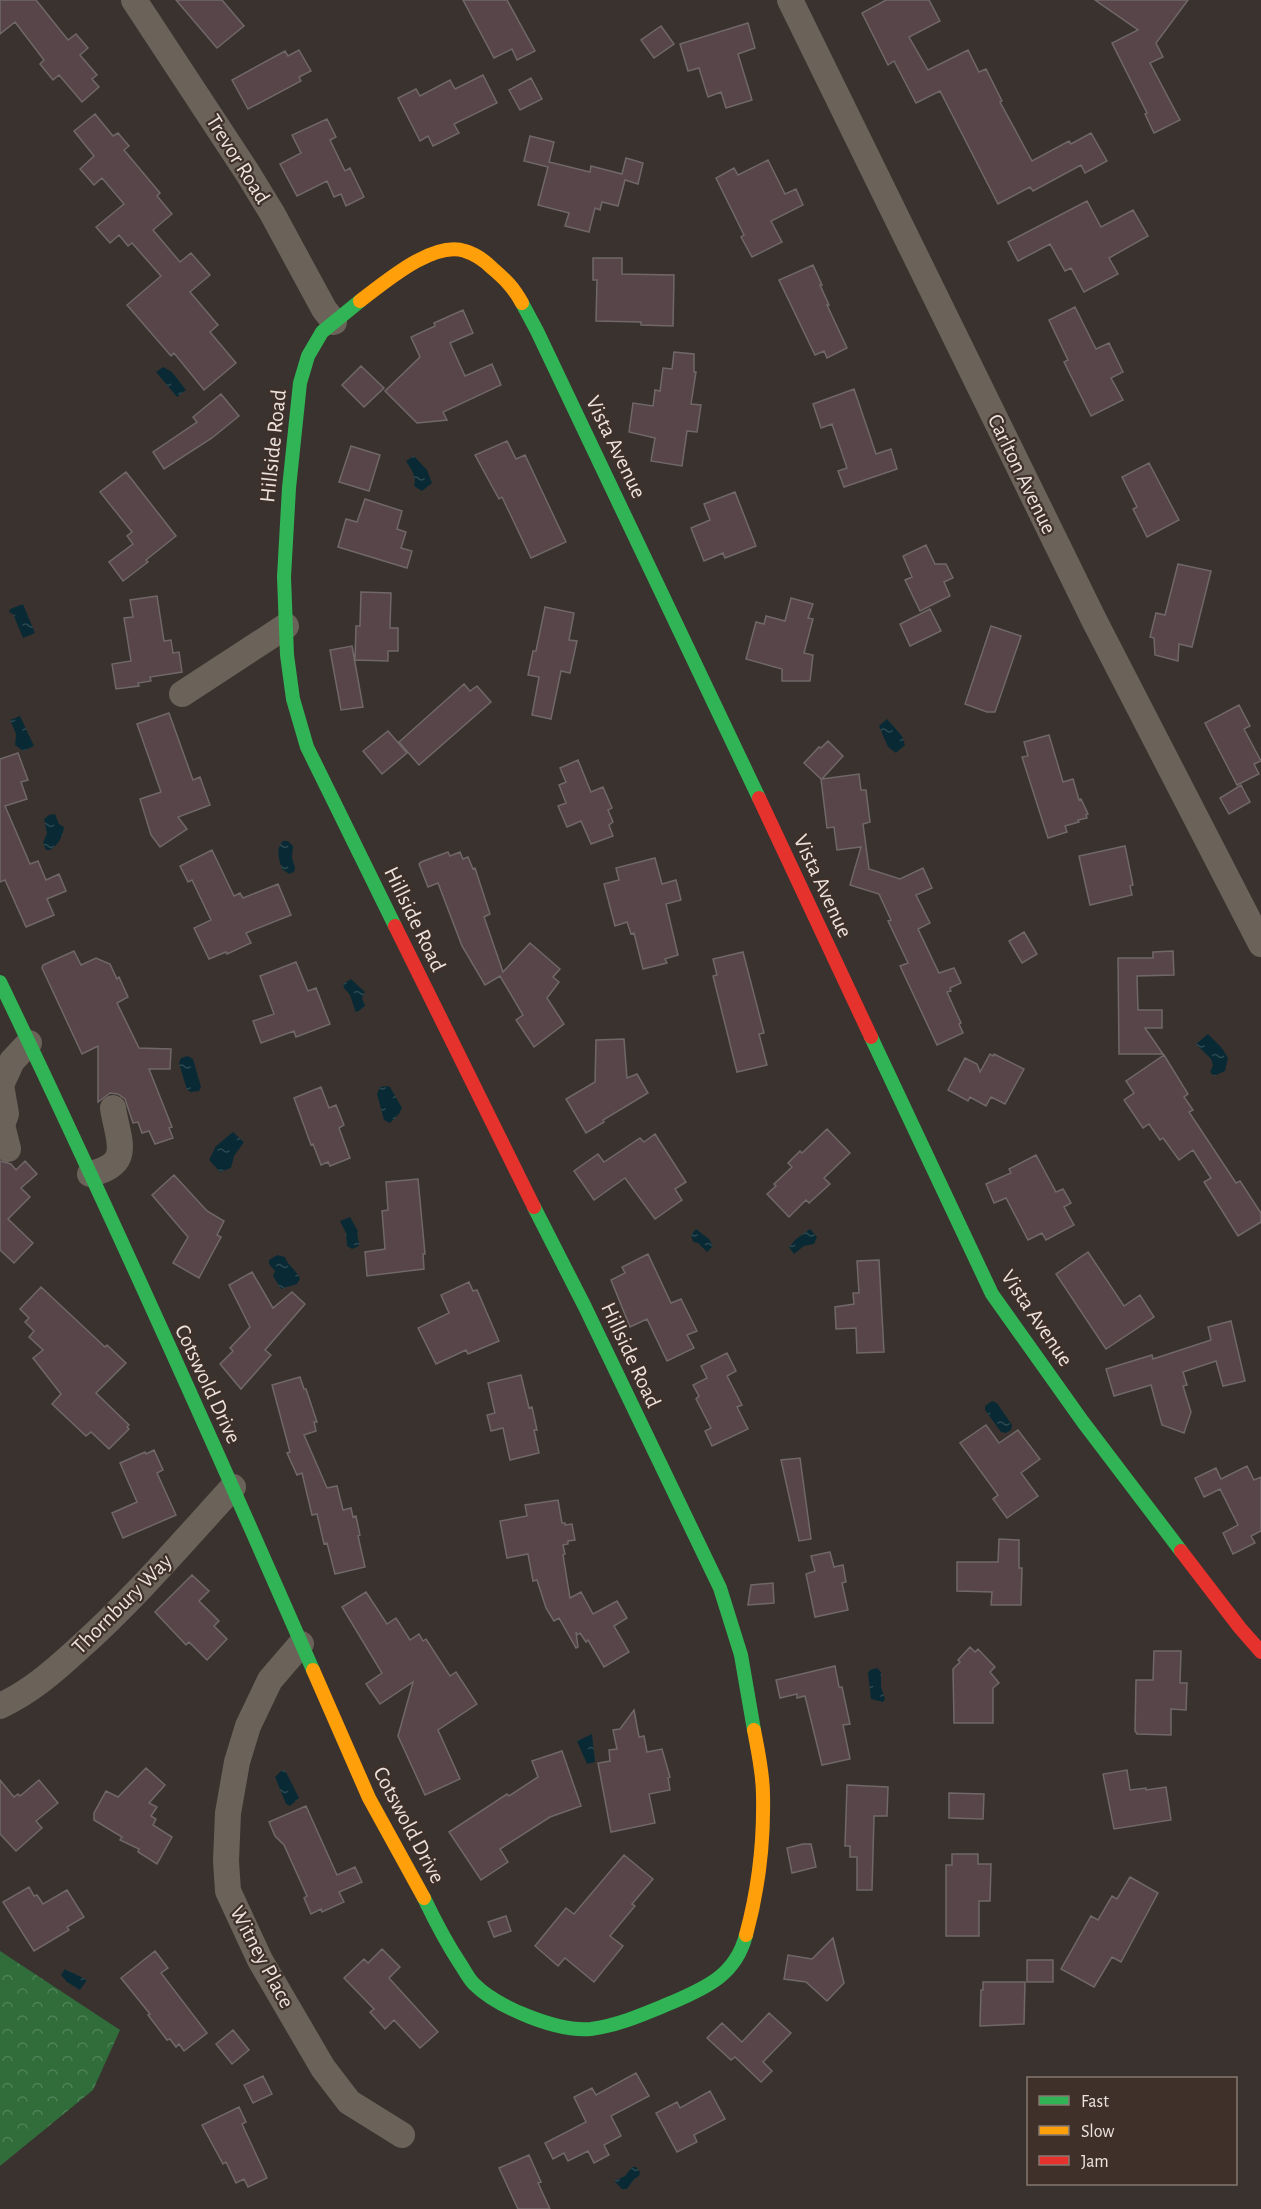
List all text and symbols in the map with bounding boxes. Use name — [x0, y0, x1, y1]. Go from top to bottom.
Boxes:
street label: Trevor Road — [202, 110, 274, 208]
street label: Hillside Road — [256, 388, 290, 504]
street label: Vista Avenue — [582, 392, 650, 502]
street label: Carlton Avenue — [984, 411, 1060, 537]
street label: Vista Avenue — [790, 831, 856, 941]
street label: Hillside Road — [380, 863, 450, 975]
street label: Vista Avenue — [997, 1266, 1077, 1370]
street label: Hillside Road — [597, 1299, 665, 1411]
street label: Cotswold Drive — [171, 1321, 245, 1447]
street label: Thornbury Way — [68, 1549, 177, 1658]
street label: Cotswold Drive — [369, 1763, 449, 1887]
street label: Witney Place — [226, 1902, 298, 2012]
legend — [1027, 2077, 1237, 2185]
text: Fast — [1081, 2093, 1109, 2111]
text: Slow — [1081, 2123, 1114, 2141]
text: Jam — [1081, 2153, 1109, 2171]

